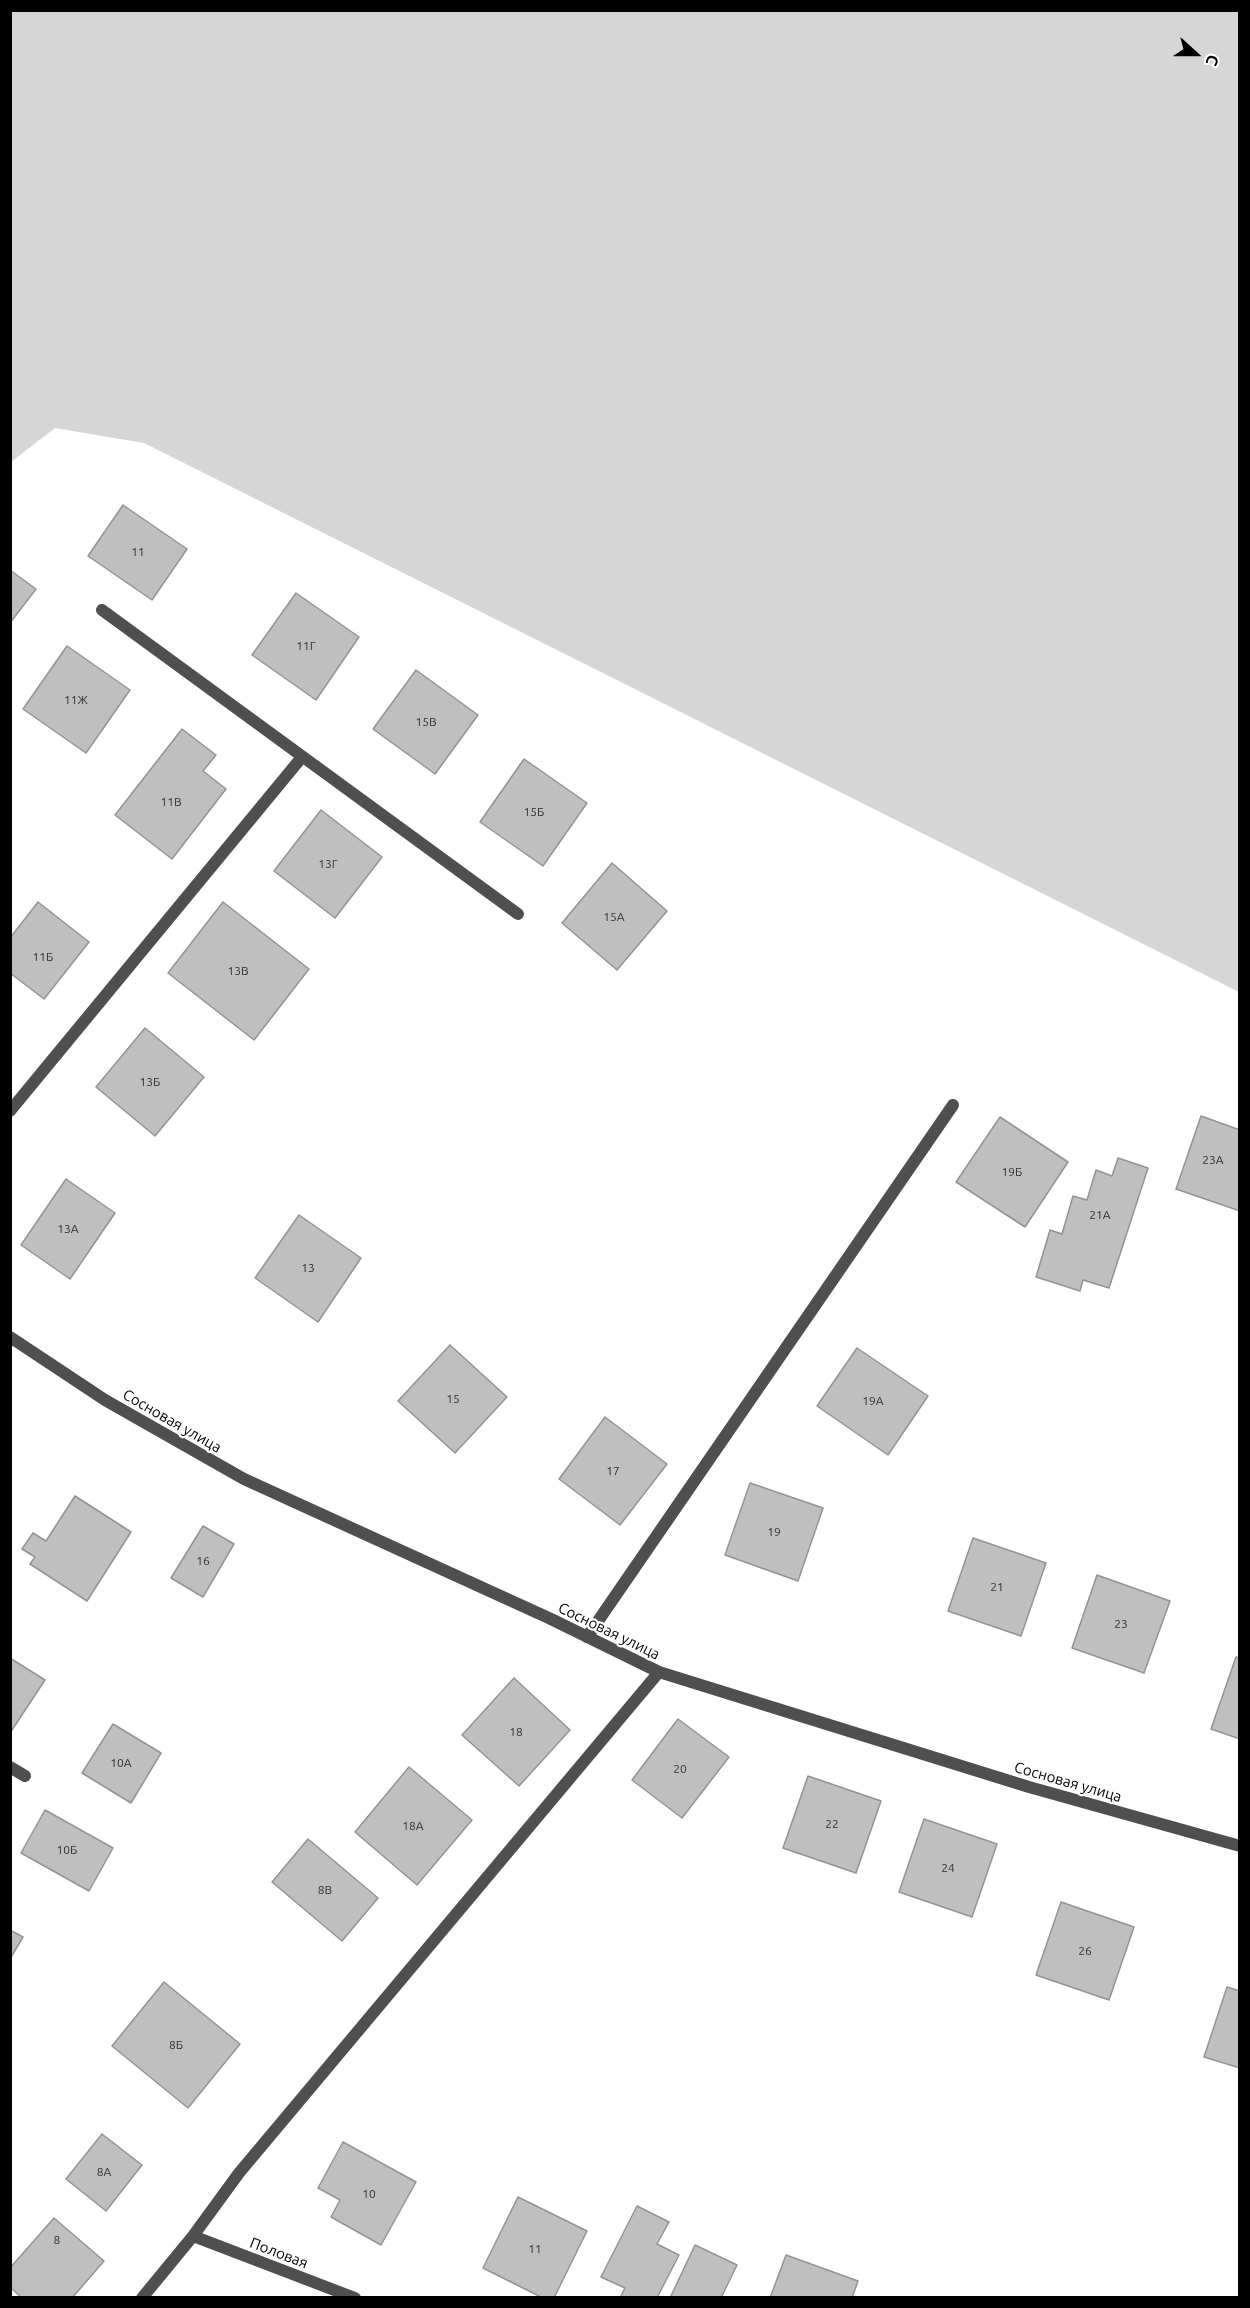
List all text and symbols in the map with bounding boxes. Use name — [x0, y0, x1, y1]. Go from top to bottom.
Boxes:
north arrow — [1166, 24, 1226, 84]
text: С — [1203, 52, 1223, 68]
house number: 11 — [131, 545, 145, 559]
house number: 11Г — [296, 639, 316, 653]
house number: 11Ж — [64, 693, 88, 707]
house number: 15В — [415, 715, 437, 729]
house number: 11В — [160, 795, 182, 809]
house number: 15Б — [524, 805, 544, 819]
house number: 13Г — [318, 857, 338, 871]
house number: 15А — [603, 910, 625, 924]
house number: 11Б — [33, 950, 53, 964]
house number: 13В — [227, 964, 249, 978]
house number: 13Б — [140, 1075, 160, 1089]
house number: 23А — [1202, 1153, 1224, 1167]
house number: 19Б — [1002, 1165, 1022, 1179]
house number: 21А — [1089, 1208, 1111, 1222]
house number: 13А — [57, 1222, 79, 1236]
house number: 13 — [301, 1261, 315, 1275]
street label: Сосновая улица — [119, 1385, 225, 1457]
house number: 15 — [446, 1392, 460, 1406]
house number: 19А — [862, 1394, 884, 1408]
house number: 17 — [606, 1464, 620, 1478]
house number: 19 — [767, 1525, 781, 1539]
house number: 16 — [196, 1554, 210, 1568]
house number: 21 — [990, 1580, 1004, 1594]
street label: Сосновая улица — [555, 1599, 663, 1663]
house number: 23 — [1114, 1617, 1128, 1631]
house number: 18 — [509, 1725, 523, 1739]
house number: 10А — [110, 1756, 132, 1770]
street label: Сосновая улица — [1012, 1758, 1124, 1806]
house number: 20 — [673, 1762, 687, 1776]
house number: 22 — [825, 1817, 839, 1831]
house number: 18А — [402, 1819, 424, 1833]
house number: 10Б — [57, 1843, 77, 1857]
house number: 24 — [941, 1861, 955, 1875]
house number: 8В — [318, 1883, 332, 1897]
house number: 26 — [1078, 1944, 1092, 1958]
house number: 8Б — [169, 2038, 183, 2052]
house number: 8А — [97, 2165, 111, 2179]
house number: 10 — [362, 2187, 376, 2201]
house number: 8 — [54, 2233, 60, 2247]
street label: Половая — [247, 2234, 311, 2272]
house number: 11 — [528, 2242, 542, 2256]

